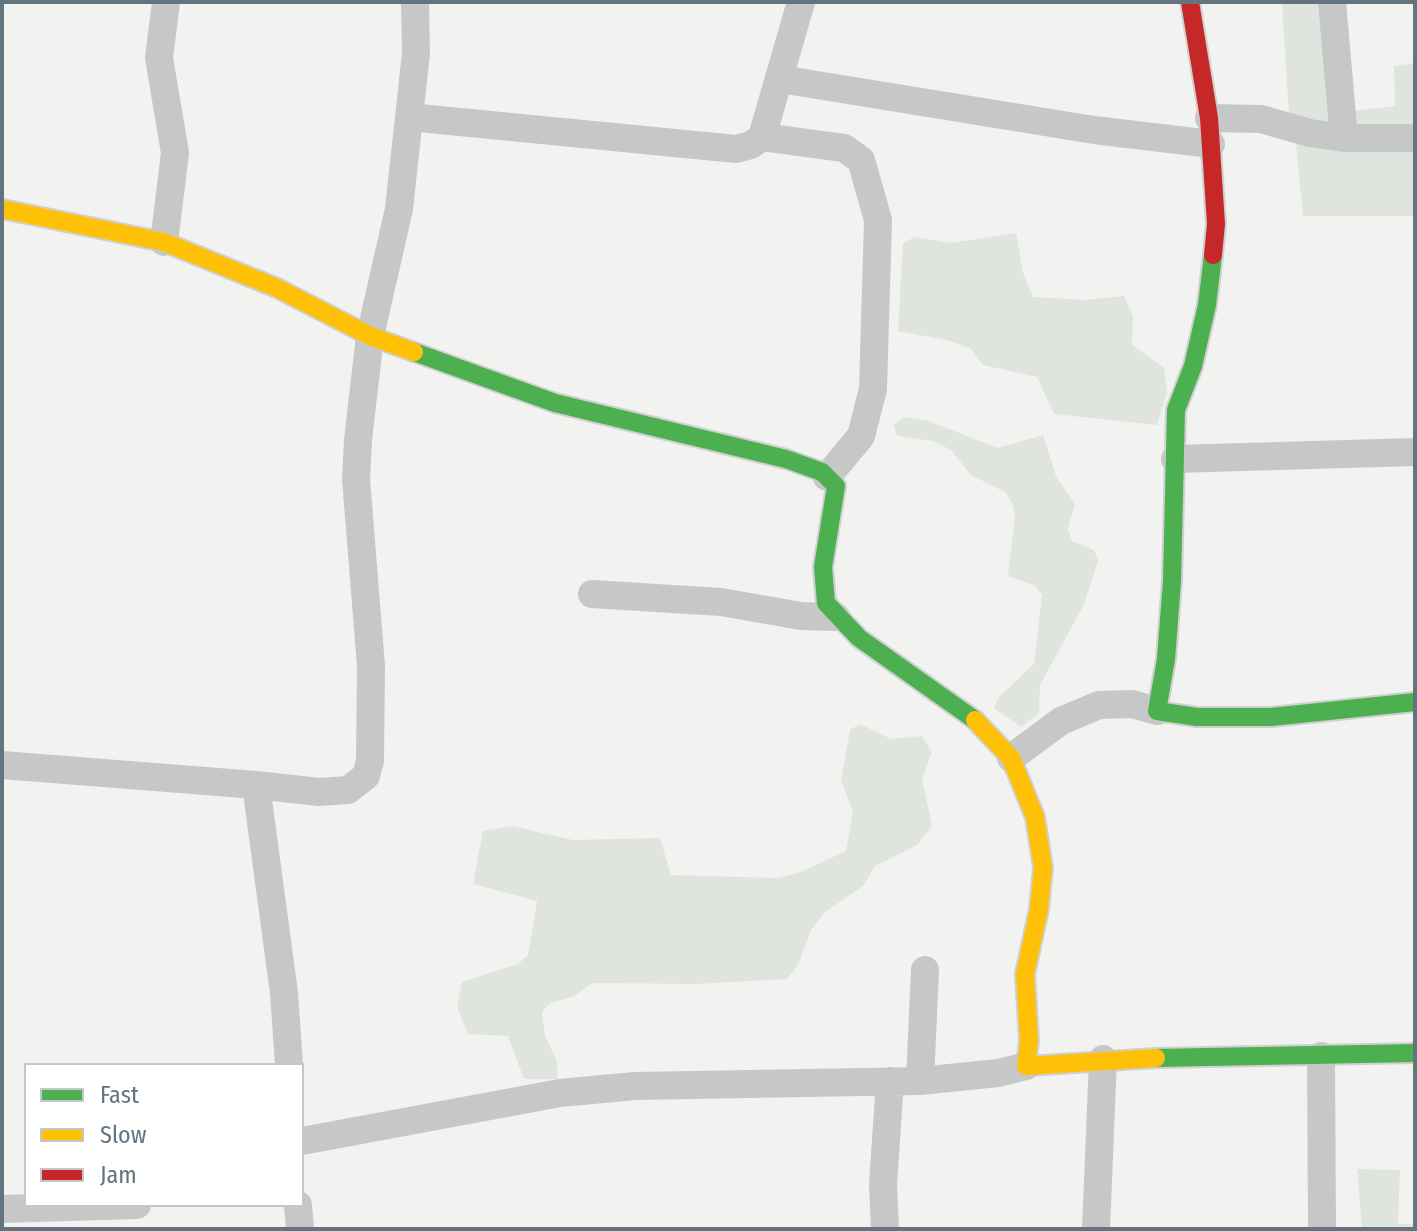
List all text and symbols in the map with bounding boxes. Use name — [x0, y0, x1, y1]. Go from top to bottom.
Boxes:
legend — [24, 1063, 304, 1207]
text: Fast — [100, 1081, 139, 1109]
text: Slow — [100, 1121, 146, 1149]
text: Jam — [100, 1161, 137, 1189]

